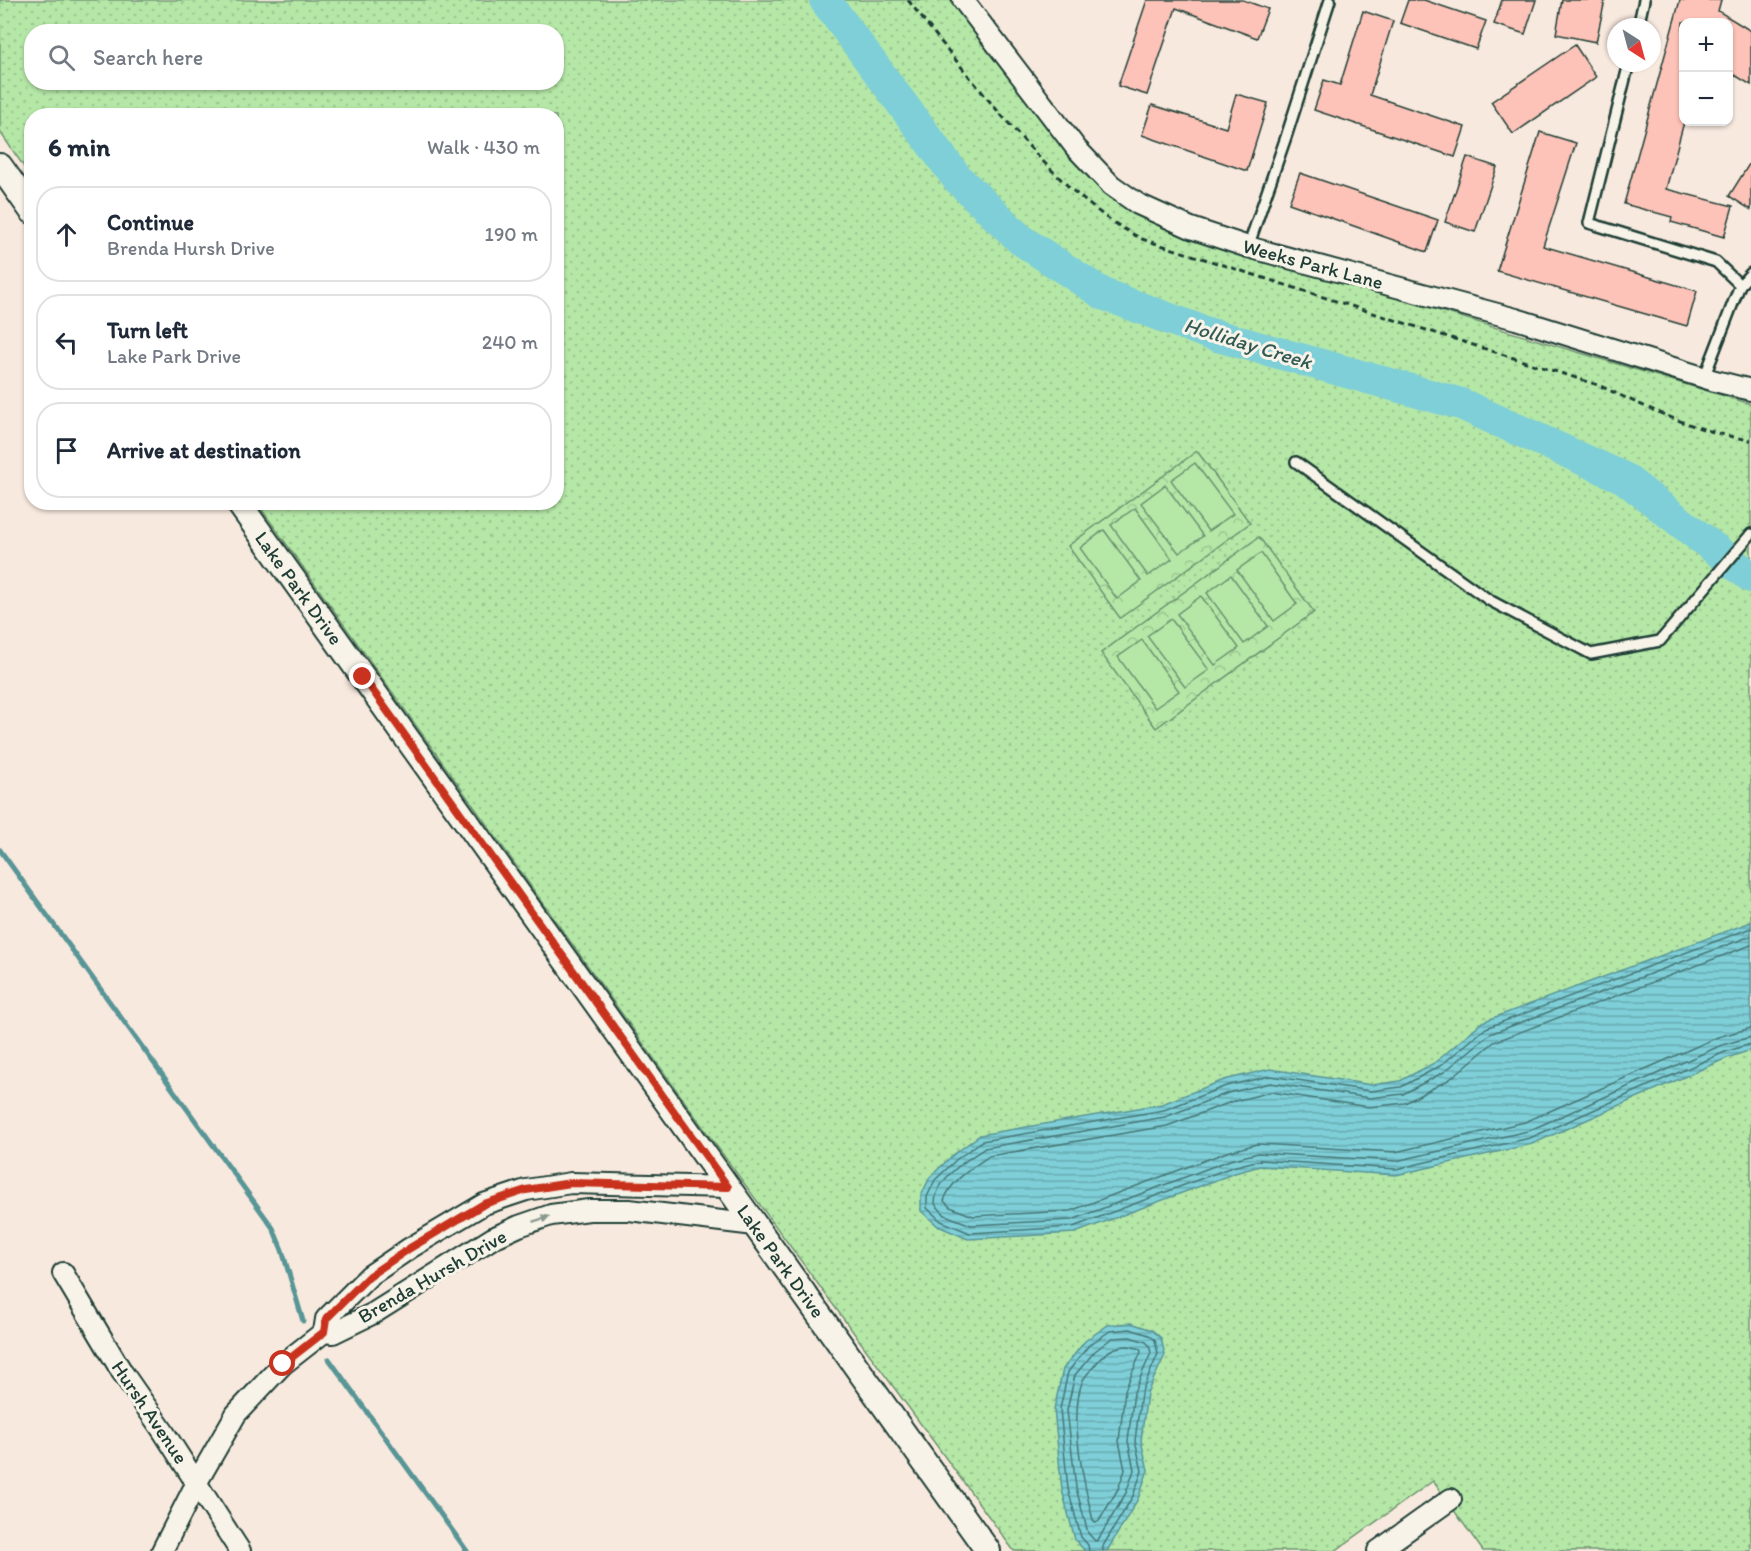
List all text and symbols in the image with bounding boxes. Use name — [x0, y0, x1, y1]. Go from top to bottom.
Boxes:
north arrow — [1607, 18, 1661, 72]
map controls — [1679, 18, 1733, 126]
button: + — [1679, 18, 1733, 72]
search box — [24, 24, 564, 90]
icon: search — [45, 41, 78, 74]
text: Search here — [93, 44, 203, 71]
button: − — [1679, 72, 1733, 126]
text: 6 min — [48, 131, 110, 163]
text: Walk · 430 m — [427, 135, 540, 159]
text: Continue — [107, 209, 194, 236]
icon: ahead — [50, 218, 83, 251]
text: 190 m — [485, 222, 538, 246]
street label: Weeks Park Lane — [1240, 234, 1386, 294]
text: Brenda Hursh Drive — [107, 236, 275, 260]
water label: Holliday Creek — [1181, 312, 1316, 375]
text: Turn left — [107, 317, 188, 344]
icon: left — [50, 326, 83, 359]
text: 240 m — [482, 330, 538, 354]
text: Lake Park Drive — [107, 344, 241, 368]
icon: arrive — [50, 434, 83, 467]
text: Arrive at destination — [107, 437, 301, 464]
street label: Lake Park Drive — [250, 527, 348, 649]
route end — [349, 663, 375, 689]
street label: Lake Park Drive — [732, 1200, 830, 1322]
one-way arrow — [532, 1213, 550, 1223]
street label: Brenda Hursh Drive — [353, 1224, 511, 1328]
route start — [269, 1350, 295, 1376]
street label: Hursh Avenue — [107, 1356, 193, 1468]

